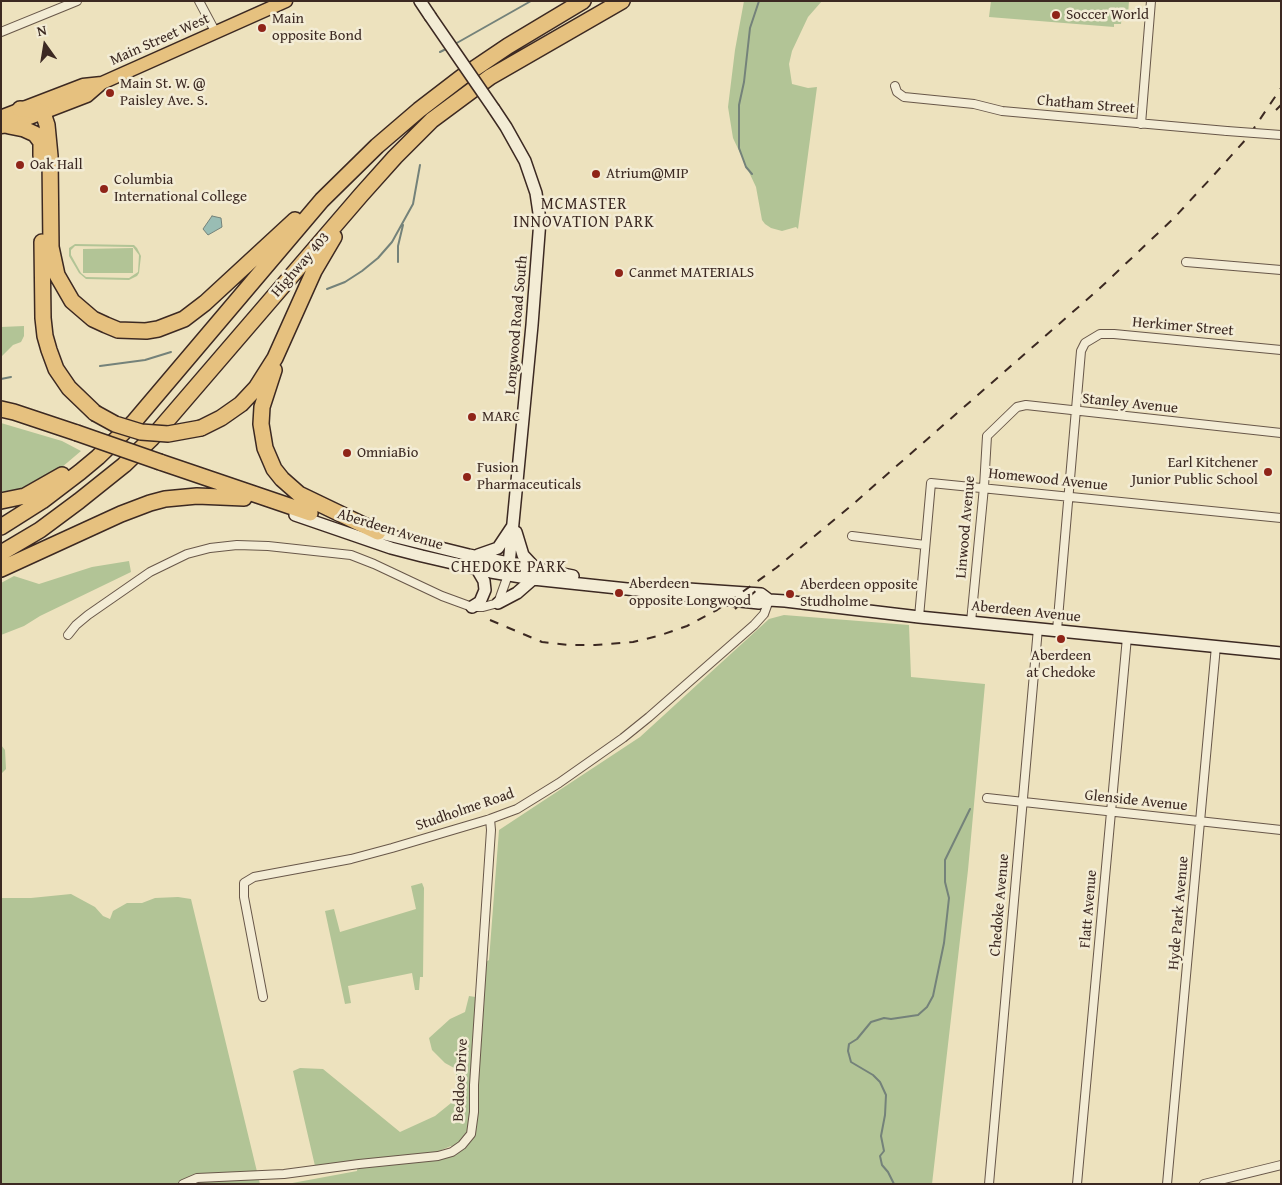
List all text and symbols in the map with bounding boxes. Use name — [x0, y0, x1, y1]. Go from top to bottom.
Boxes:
place label: Soccer World — [1066, 6, 1149, 24]
marker: Soccer World — [1050, 9, 1062, 21]
street label: Main Street West — [107, 10, 213, 70]
place label: Main opposite Bond — [272, 10, 362, 45]
north arrow — [20, 20, 70, 70]
text: N — [35, 20, 48, 41]
marker: Main opposite Bond — [256, 22, 268, 34]
place label: Main St. W. @ Paisley Ave. S. — [120, 75, 208, 110]
marker: Main St. W. @ Paisley Ave. S. — [104, 87, 116, 99]
street label: Chatham Street — [1036, 92, 1136, 118]
place label: Oak Hall — [30, 156, 83, 174]
marker: Oak Hall — [14, 159, 26, 171]
place label: Atrium@MIP — [606, 165, 689, 183]
marker: Atrium@MIP — [590, 168, 602, 180]
place label: Columbia International College — [114, 171, 247, 206]
marker: Columbia International College — [98, 183, 110, 195]
district label: MCMASTER INNOVATION PARK — [511, 195, 657, 233]
street label: Highway 403 — [268, 229, 334, 301]
street label: Longwood Road South — [502, 255, 532, 395]
place label: Canmet MATERIALS — [629, 264, 754, 282]
marker: Canmet MATERIALS — [613, 267, 625, 279]
street label: Herkimer Street — [1132, 314, 1234, 340]
street label: Stanley Avenue — [1081, 390, 1179, 418]
place label: MARC — [482, 408, 520, 426]
marker: MARC — [466, 411, 478, 423]
place label: OmniaBio — [357, 444, 418, 462]
marker: OmniaBio — [341, 447, 353, 459]
place label: Earl Kitchener Junior Public School — [1131, 454, 1258, 489]
place label: Fusion Pharmaceuticals — [477, 459, 581, 494]
street label: Homewood Avenue — [987, 465, 1109, 495]
marker: Earl Kitchener Junior Public School — [1262, 466, 1274, 478]
marker: Fusion Pharmaceuticals — [461, 471, 473, 483]
street label: Linwood Avenue — [953, 475, 979, 579]
street label: Aberdeen Avenue — [335, 505, 445, 555]
district label: CHEDOKE PARK — [450, 558, 568, 578]
place label: Aberdeen opposite Longwood — [629, 575, 751, 610]
place label: Aberdeen opposite Studholme — [800, 576, 918, 611]
marker: Aberdeen opposite Longwood — [613, 587, 625, 599]
marker: Aberdeen opposite Studholme — [784, 588, 796, 600]
street label: Aberdeen Avenue — [970, 597, 1082, 627]
marker: Aberdeen at Chedoke — [1055, 633, 1067, 645]
place label: Aberdeen at Chedoke — [1026, 647, 1096, 682]
street label: Studholme Road — [413, 785, 517, 835]
street label: Glenside Avenue — [1084, 787, 1188, 815]
street label: Chedoke Avenue — [987, 853, 1013, 957]
street label: Hyde Park Avenue — [1165, 855, 1193, 971]
street label: Flatt Avenue — [1077, 869, 1101, 949]
street label: Beddoe Drive — [450, 1038, 472, 1122]

